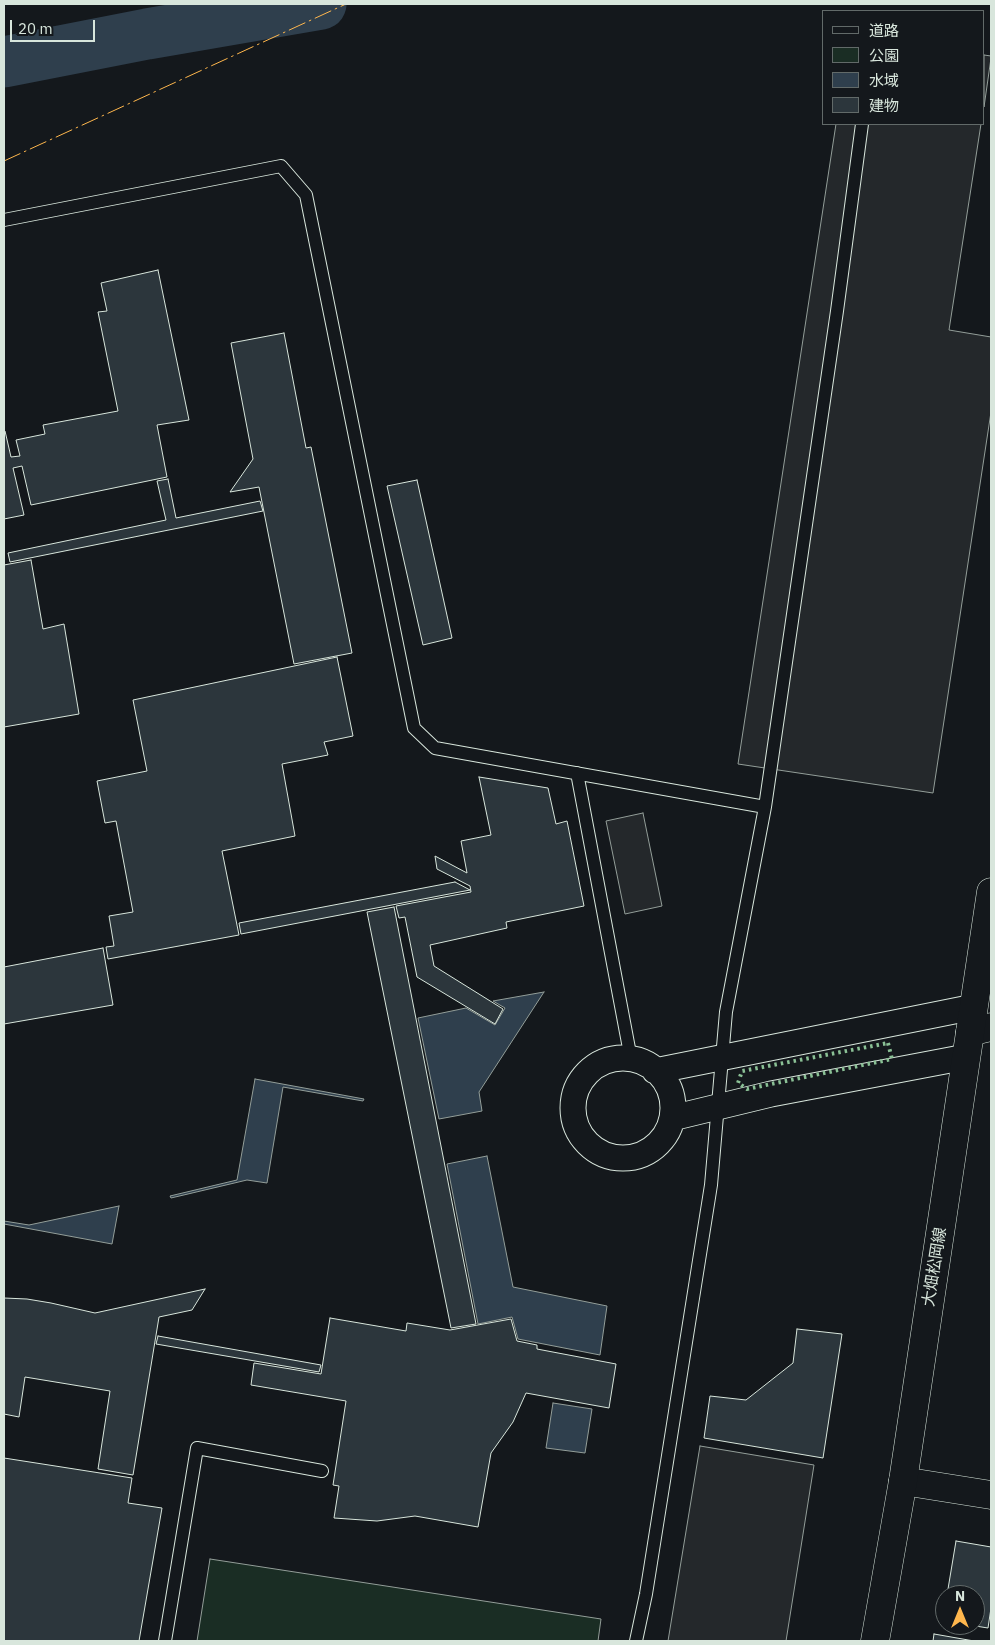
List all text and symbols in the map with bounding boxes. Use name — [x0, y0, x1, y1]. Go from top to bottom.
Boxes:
scale bar — [12, 10, 98, 42]
legend — [822, 10, 985, 125]
text: 20 m — [18, 19, 53, 38]
text: 道路 — [869, 21, 899, 40]
text: 公園 — [869, 46, 899, 65]
text: 水域 — [869, 71, 899, 90]
text: 建物 — [869, 96, 899, 115]
street label: 大畑松岡線 — [919, 1226, 951, 1308]
north arrow — [935, 1585, 985, 1635]
text: N — [955, 1587, 965, 1605]

